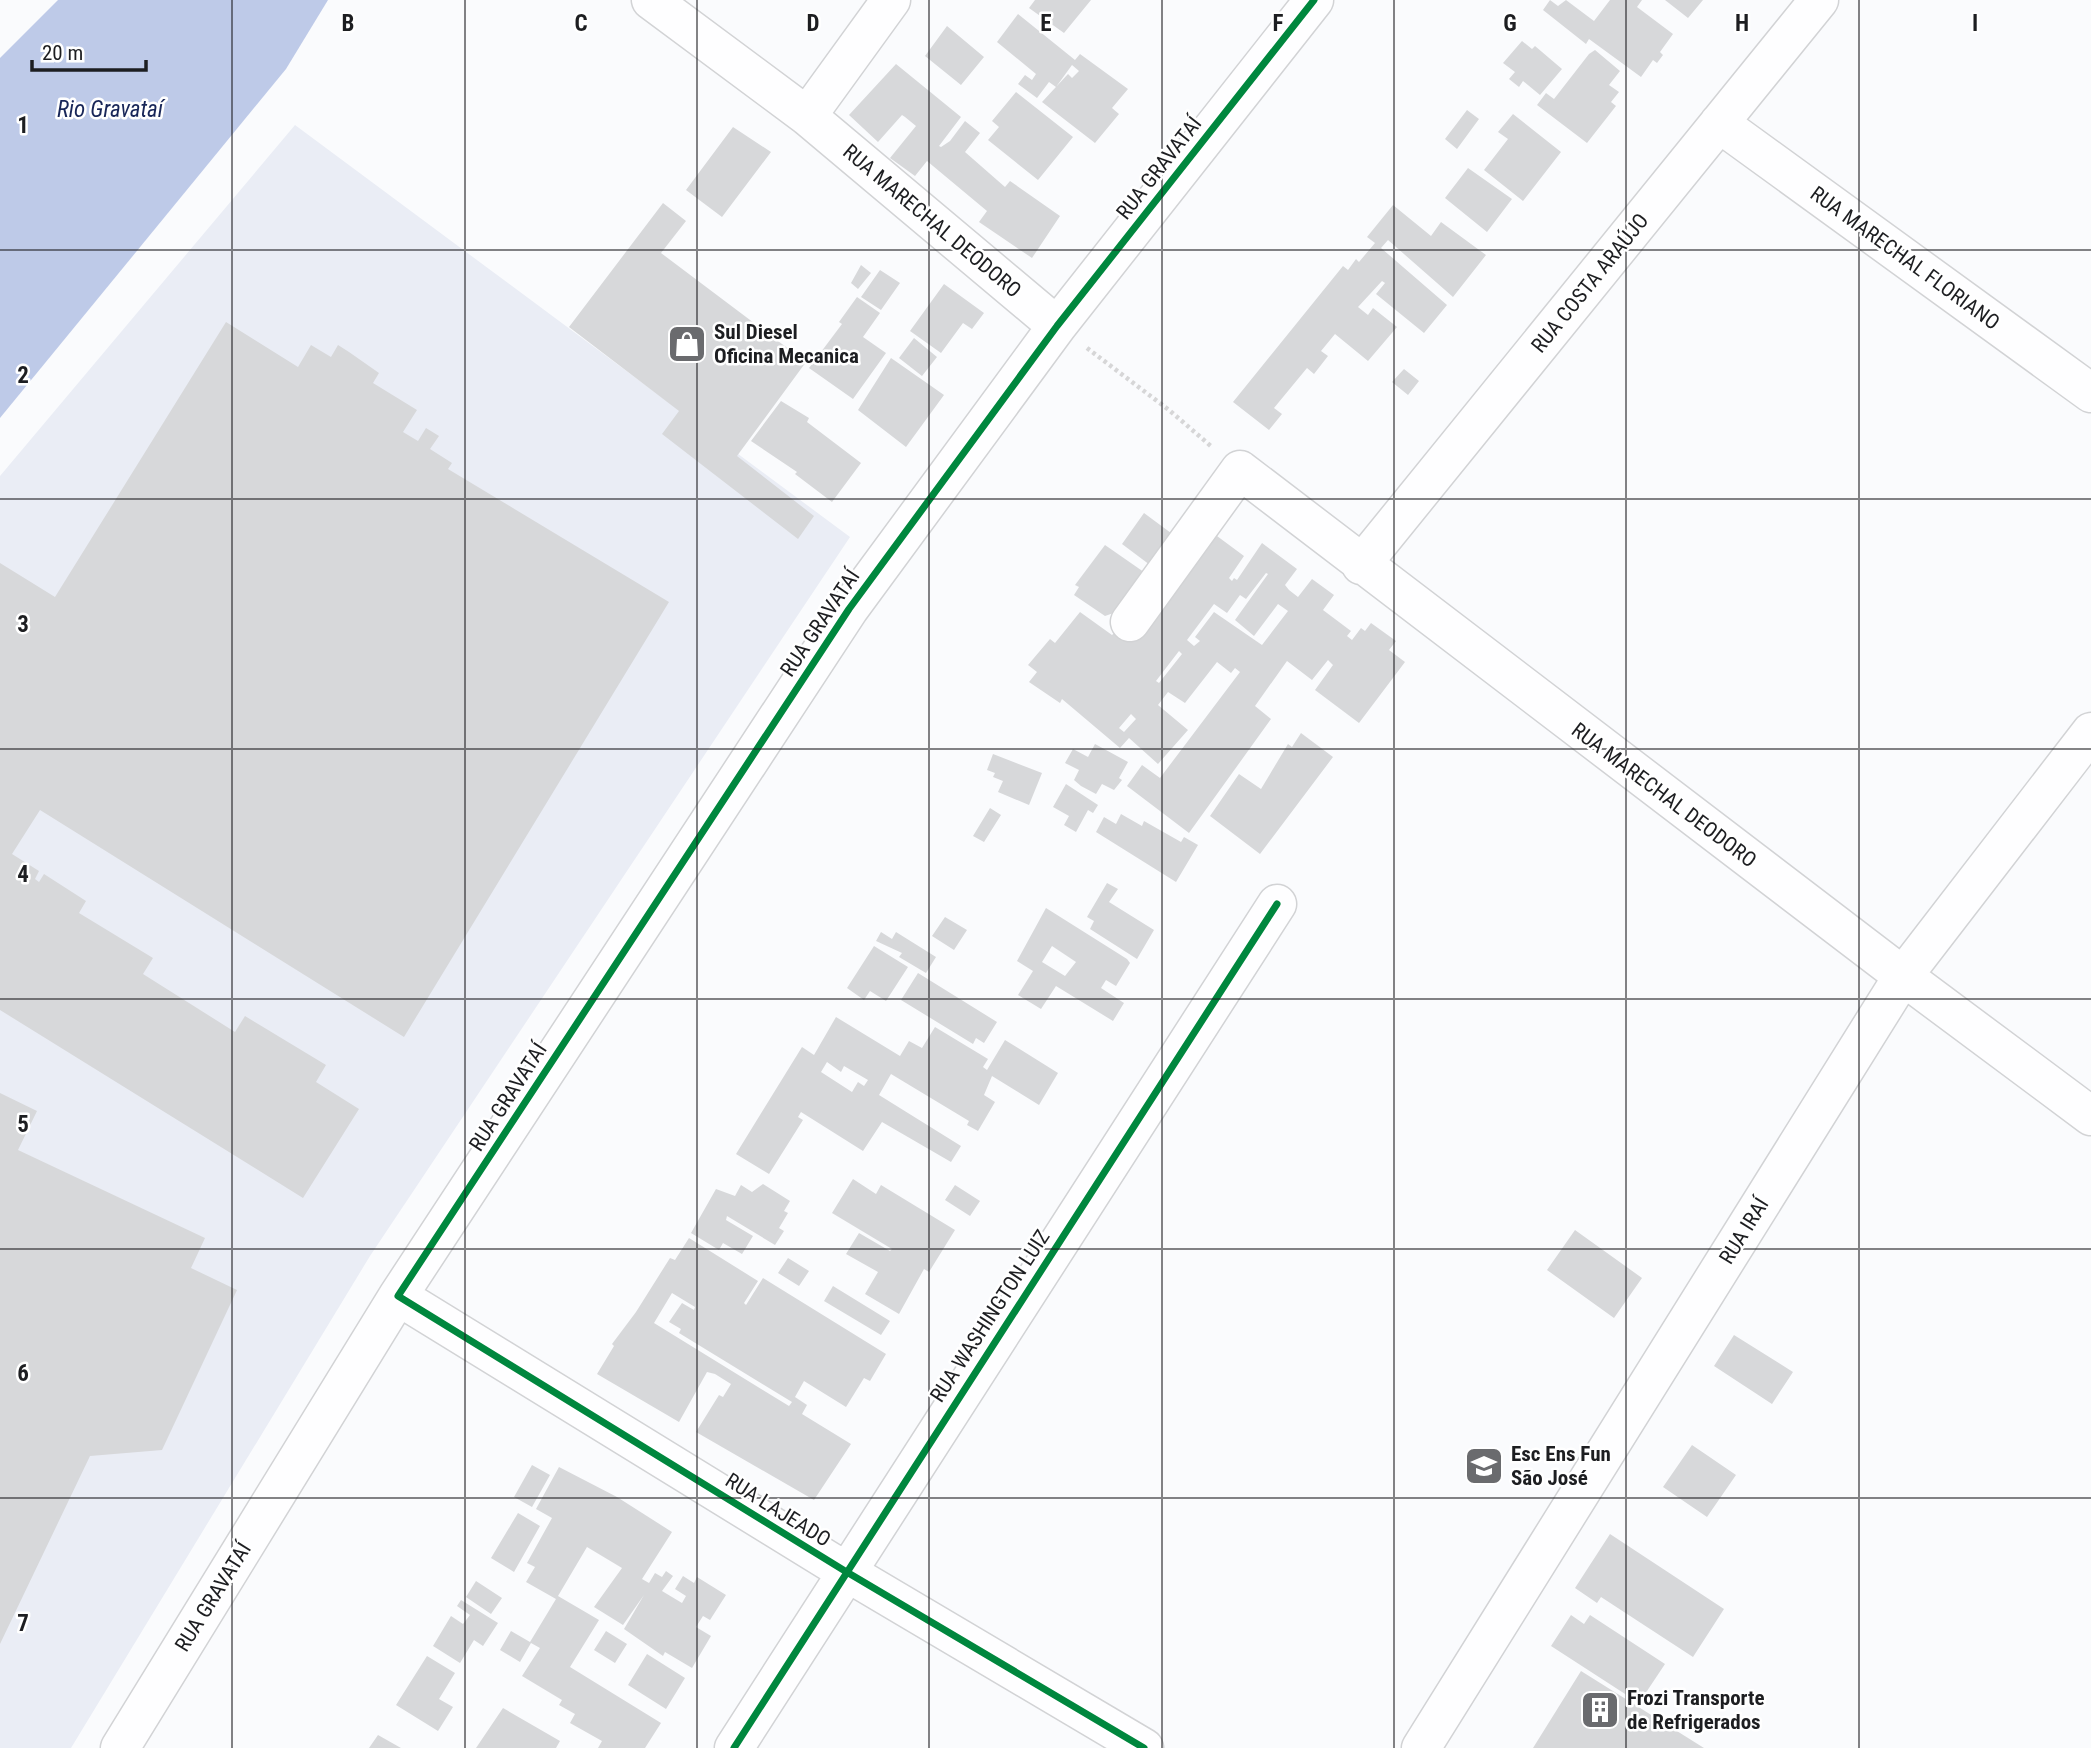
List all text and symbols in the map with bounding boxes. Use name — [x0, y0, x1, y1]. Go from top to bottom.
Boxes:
text: B — [342, 10, 354, 37]
text: C — [574, 10, 588, 37]
text: D — [807, 10, 820, 37]
text: E — [1040, 10, 1052, 37]
text: F — [1273, 10, 1284, 37]
text: G — [1503, 10, 1517, 37]
text: H — [1735, 10, 1749, 37]
text: I — [1972, 10, 1978, 37]
scale bar — [32, 28, 145, 72]
text: 20 m — [42, 41, 83, 65]
water label: Rio Gravataí — [57, 96, 166, 123]
street label: RUA GRAVATAÍ — [1111, 111, 1207, 224]
text: 1 — [17, 112, 29, 139]
street label: RUA MARECHAL DEODORO — [838, 140, 1026, 302]
street label: RUA MARECHAL FLORIANO — [1806, 181, 2004, 335]
street label: RUA COSTA ARAÚJO — [1527, 209, 1653, 357]
place label: Sul Diesel Oficina Mecanica — [714, 320, 859, 368]
shop icon: Sul Diesel Oficina Mecanica — [666, 323, 708, 365]
text: 2 — [17, 362, 29, 389]
street label: RUA GRAVATAÍ — [775, 564, 865, 681]
text: 3 — [17, 611, 29, 638]
street label: RUA MARECHAL DEODORO — [1567, 718, 1761, 872]
text: 4 — [17, 861, 29, 888]
street label: RUA GRAVATAÍ — [464, 1038, 552, 1155]
text: 5 — [17, 1111, 29, 1138]
street label: RUA IRAÍ — [1714, 1193, 1774, 1268]
street label: RUA WASHINGTON LUIZ — [925, 1225, 1055, 1407]
text: 6 — [17, 1360, 29, 1387]
place label: Esc Ens Fun São José — [1511, 1442, 1611, 1490]
school or university icon: Esc Ens Fun São José — [1463, 1445, 1505, 1487]
street label: RUA LAJEADO — [721, 1468, 835, 1552]
street label: RUA GRAVATAÍ — [170, 1538, 256, 1656]
text: 7 — [17, 1610, 29, 1637]
place label: Frozi Transporte de Refrigerados — [1627, 1686, 1765, 1734]
building icon: Frozi Transporte de Refrigerados — [1579, 1689, 1621, 1731]

